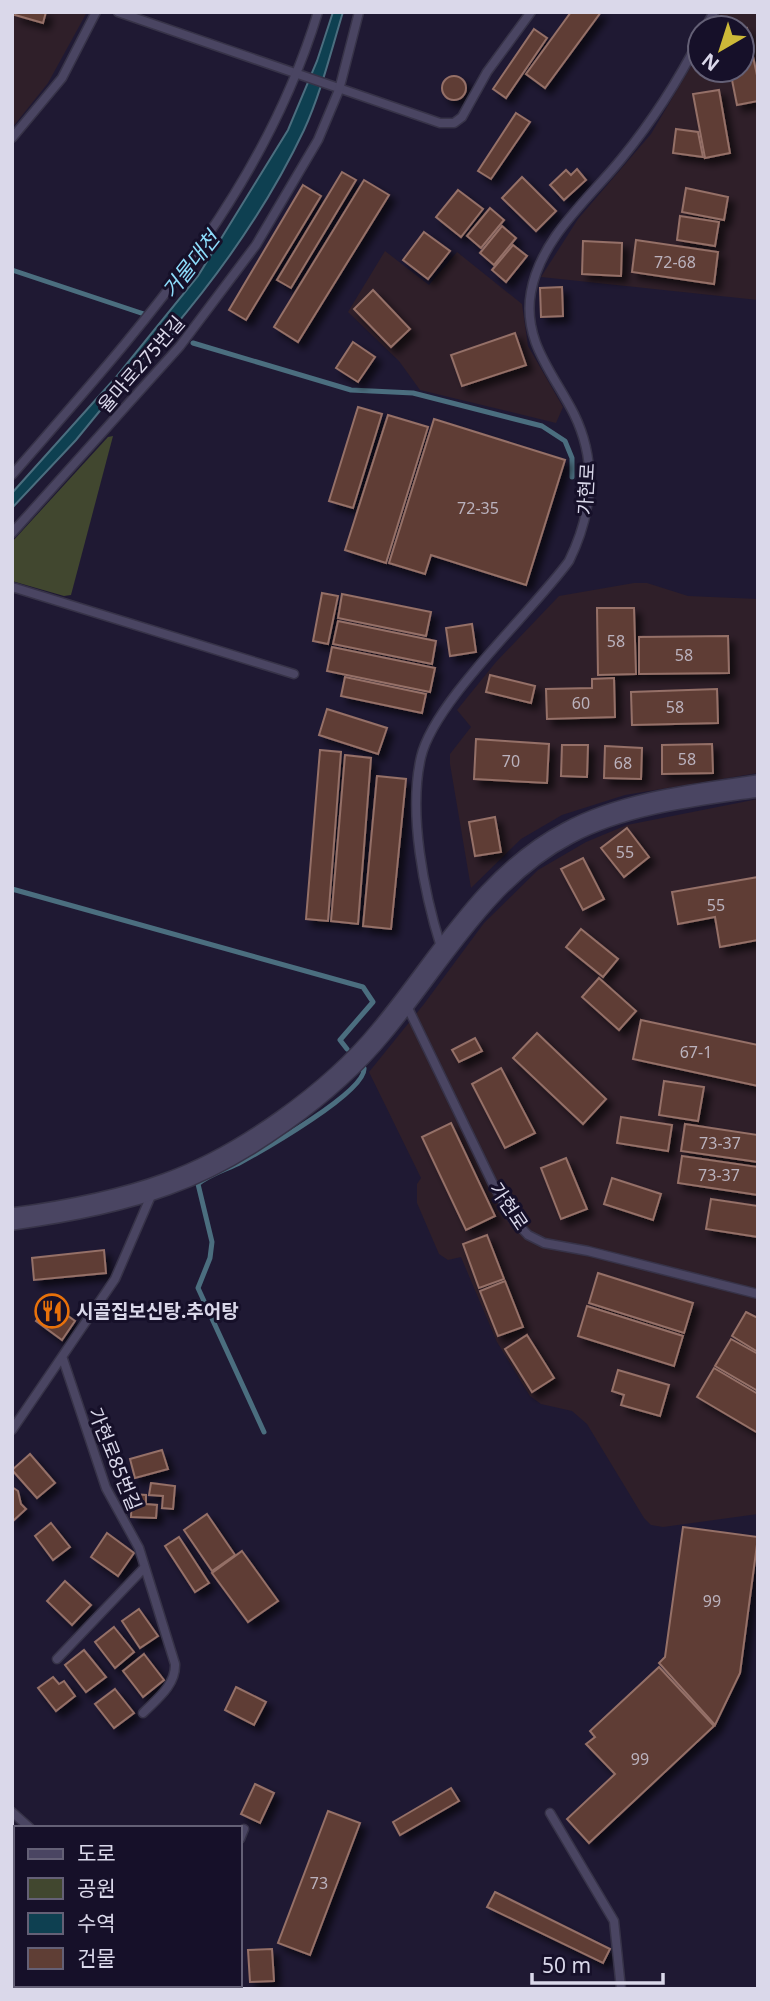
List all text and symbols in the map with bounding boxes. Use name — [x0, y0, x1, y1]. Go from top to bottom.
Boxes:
north arrow — [686, 14, 756, 84]
text: N — [696, 47, 724, 77]
water label: 거물대천 — [155, 223, 227, 303]
house number: 72-68 — [654, 251, 696, 273]
street label: 율마로275번길 — [92, 310, 190, 418]
street label: 가현로 — [572, 462, 600, 516]
house number: 72-35 — [457, 497, 499, 519]
house number: 58 — [607, 630, 625, 652]
house number: 58 — [675, 644, 693, 666]
house number: 60 — [572, 692, 590, 714]
house number: 58 — [666, 696, 684, 718]
house number: 58 — [678, 748, 696, 770]
house number: 70 — [502, 750, 520, 772]
house number: 68 — [614, 752, 632, 774]
house number: 55 — [616, 841, 634, 863]
house number: 55 — [707, 894, 725, 916]
house number: 67-1 — [680, 1041, 712, 1063]
house number: 73-37 — [699, 1132, 741, 1154]
house number: 73-37 — [698, 1164, 740, 1186]
street label: 가현로 — [484, 1177, 534, 1235]
restaurant icon: 시골집보신탕.추어탕 — [33, 1292, 71, 1330]
place label: 시골집보신탕.추어탕 — [76, 1298, 239, 1324]
street label: 가현로85번길 — [83, 1404, 147, 1514]
house number: 99 — [703, 1590, 721, 1612]
house number: 99 — [631, 1748, 649, 1770]
legend — [14, 1826, 242, 1987]
text: 도로 — [77, 1839, 116, 1867]
house number: 73 — [310, 1872, 328, 1894]
text: 공원 — [77, 1874, 116, 1902]
text: 수역 — [77, 1909, 116, 1937]
scale bar — [532, 1941, 663, 1985]
text: 건물 — [77, 1944, 116, 1972]
text: 50 m — [542, 1951, 591, 1979]

